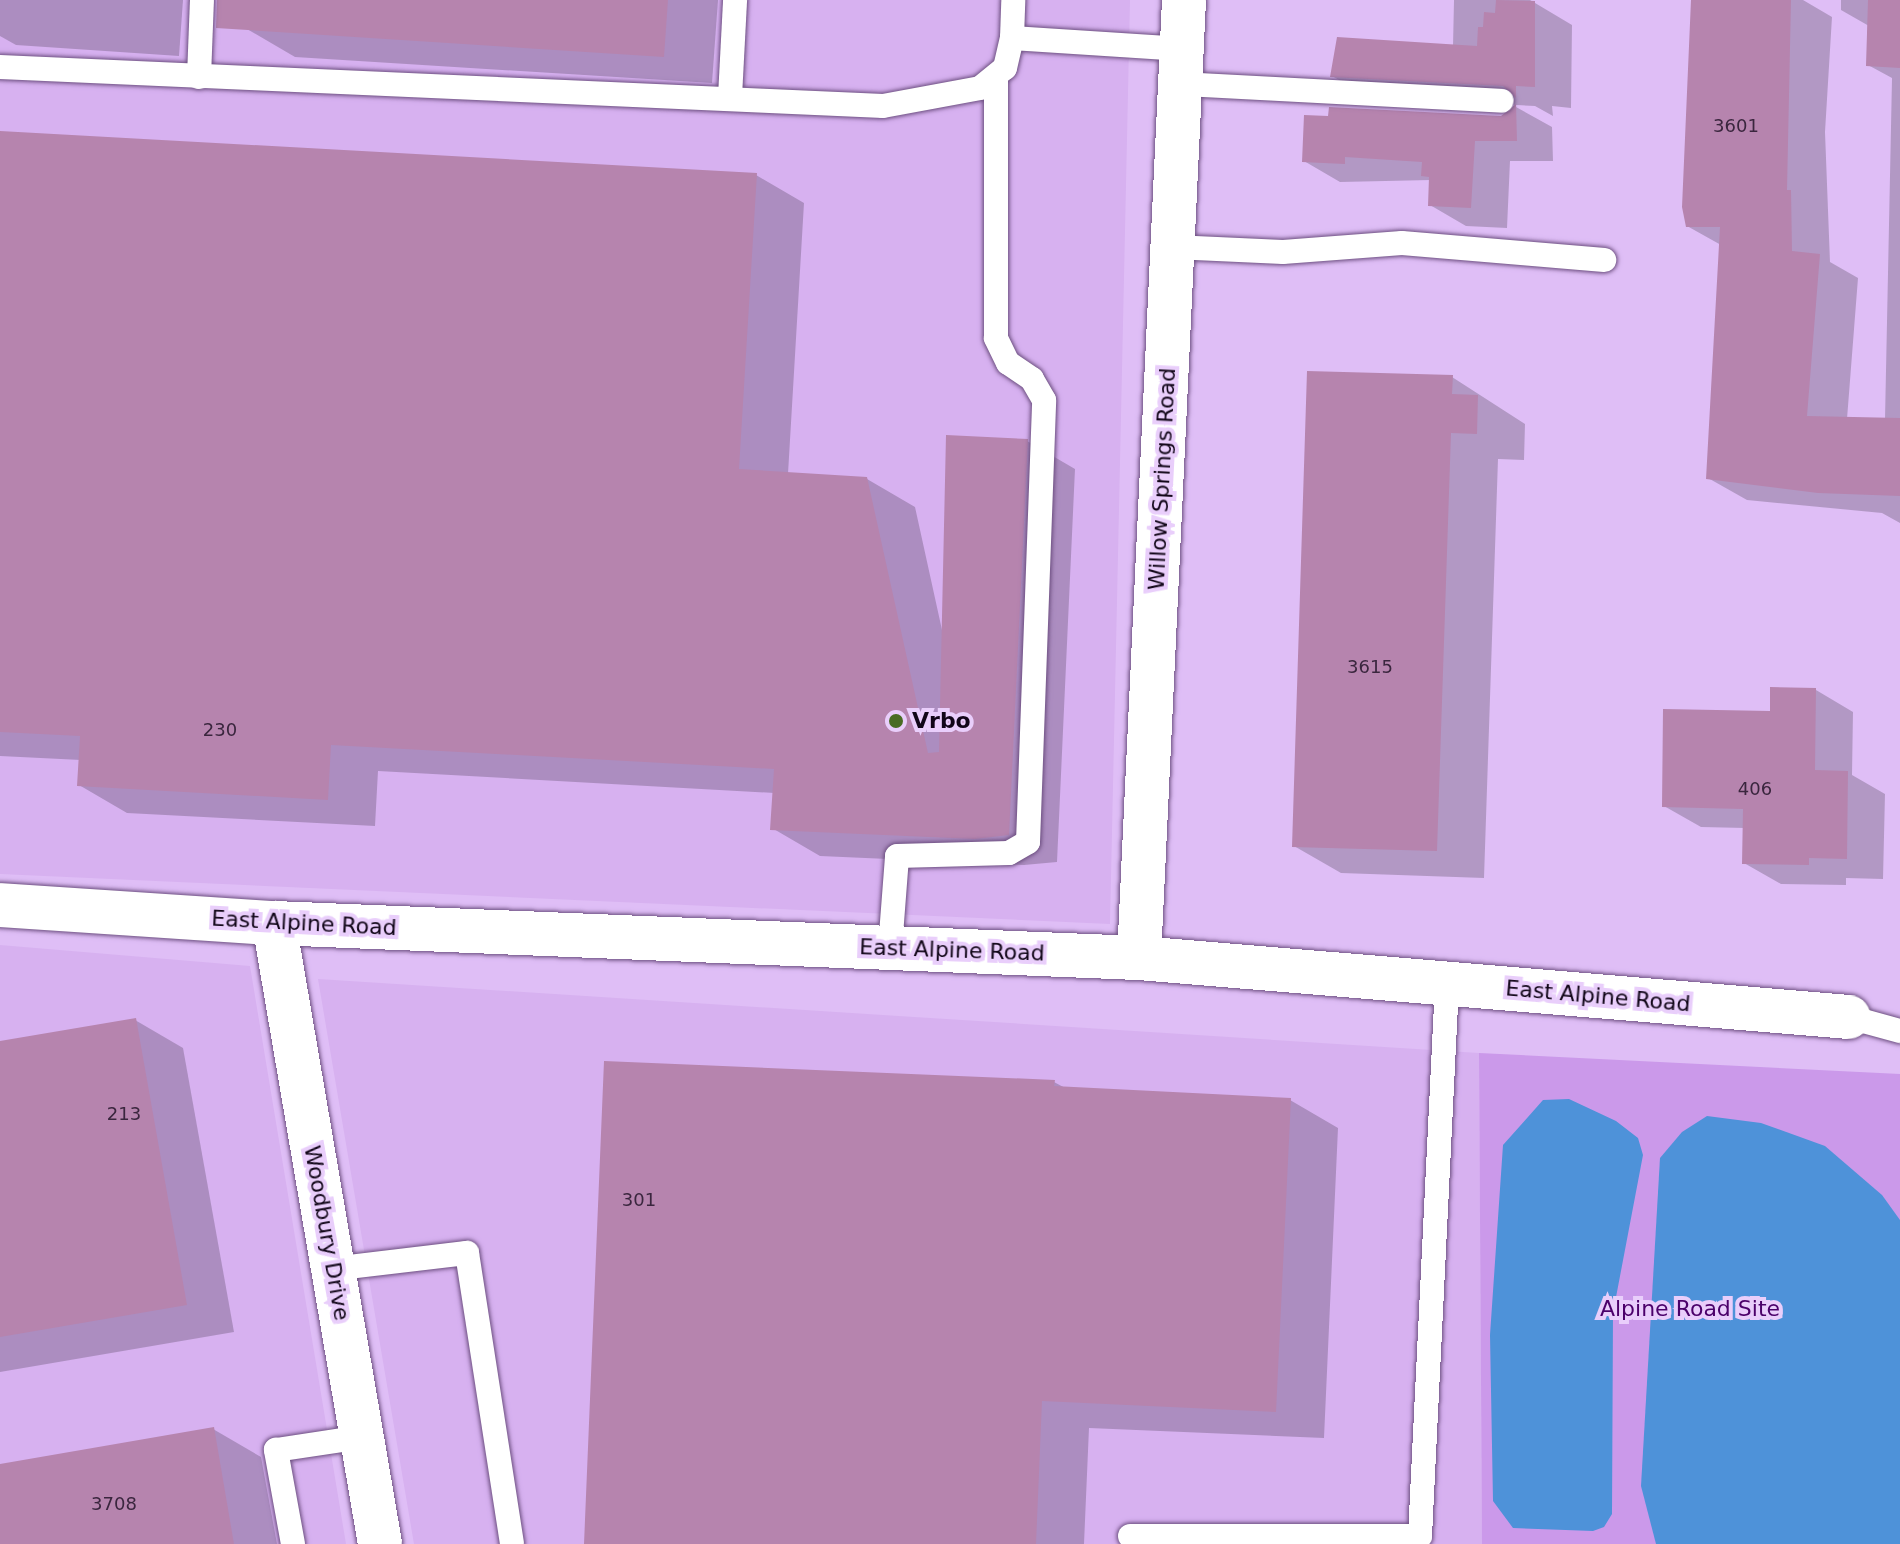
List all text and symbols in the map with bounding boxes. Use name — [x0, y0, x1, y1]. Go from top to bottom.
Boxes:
house number: 3601 — [1713, 115, 1759, 137]
street label: Willow Springs Road — [1143, 367, 1181, 591]
house number: 3615 — [1347, 656, 1393, 678]
place label: Vrbo — [912, 708, 971, 734]
marker: Vrbo — [887, 712, 905, 730]
house number: 230 — [203, 719, 237, 741]
house number: 406 — [1738, 778, 1772, 800]
street label: East Alpine Road — [211, 905, 397, 941]
street label: East Alpine Road — [859, 934, 1045, 966]
street label: East Alpine Road — [1505, 975, 1691, 1017]
house number: 213 — [107, 1103, 141, 1125]
street label: Woodbury Drive — [299, 1144, 355, 1322]
house number: 301 — [622, 1189, 656, 1211]
park label: Alpine Road Site — [1600, 1296, 1780, 1322]
house number: 3708 — [91, 1493, 137, 1515]

